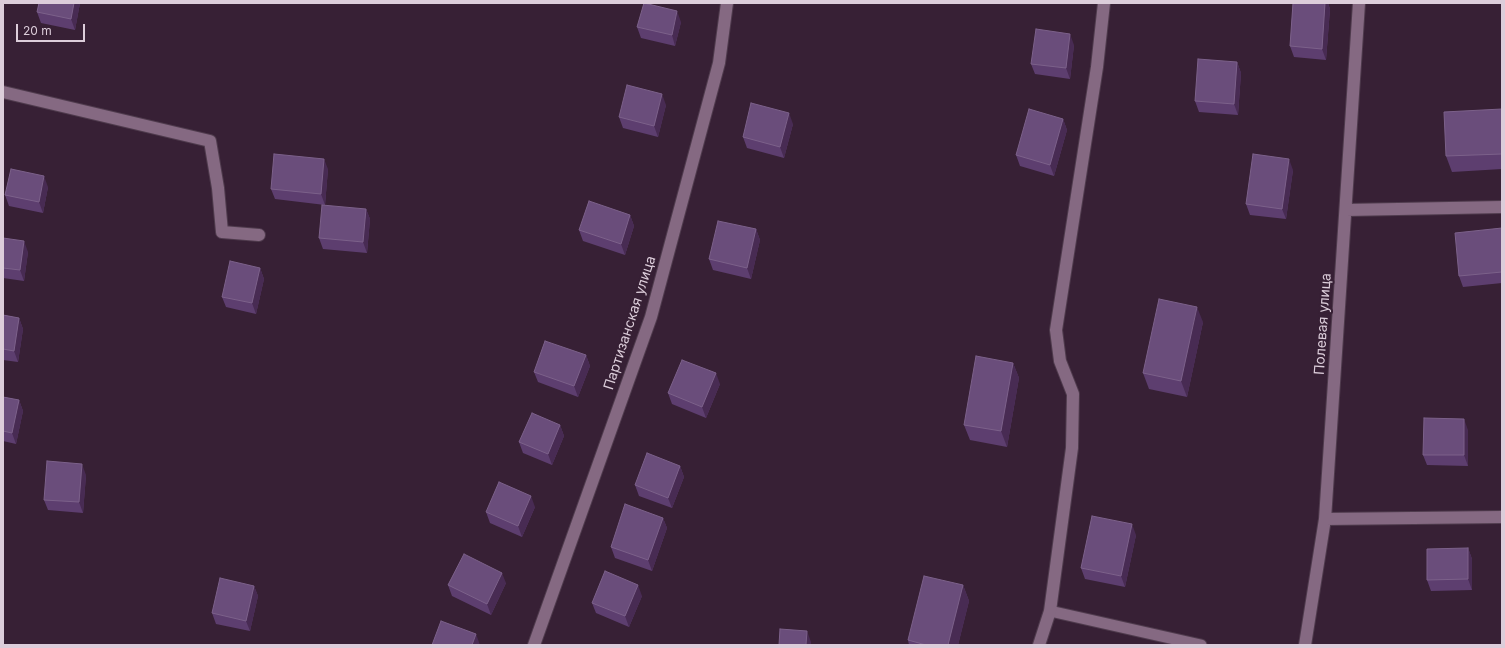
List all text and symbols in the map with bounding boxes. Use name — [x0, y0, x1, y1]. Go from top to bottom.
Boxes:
scale bar — [18, 16, 87, 42]
text: 20 m — [23, 23, 52, 38]
street label: Партизанская улица — [600, 254, 660, 392]
street label: Полевая улица — [1311, 272, 1335, 376]

